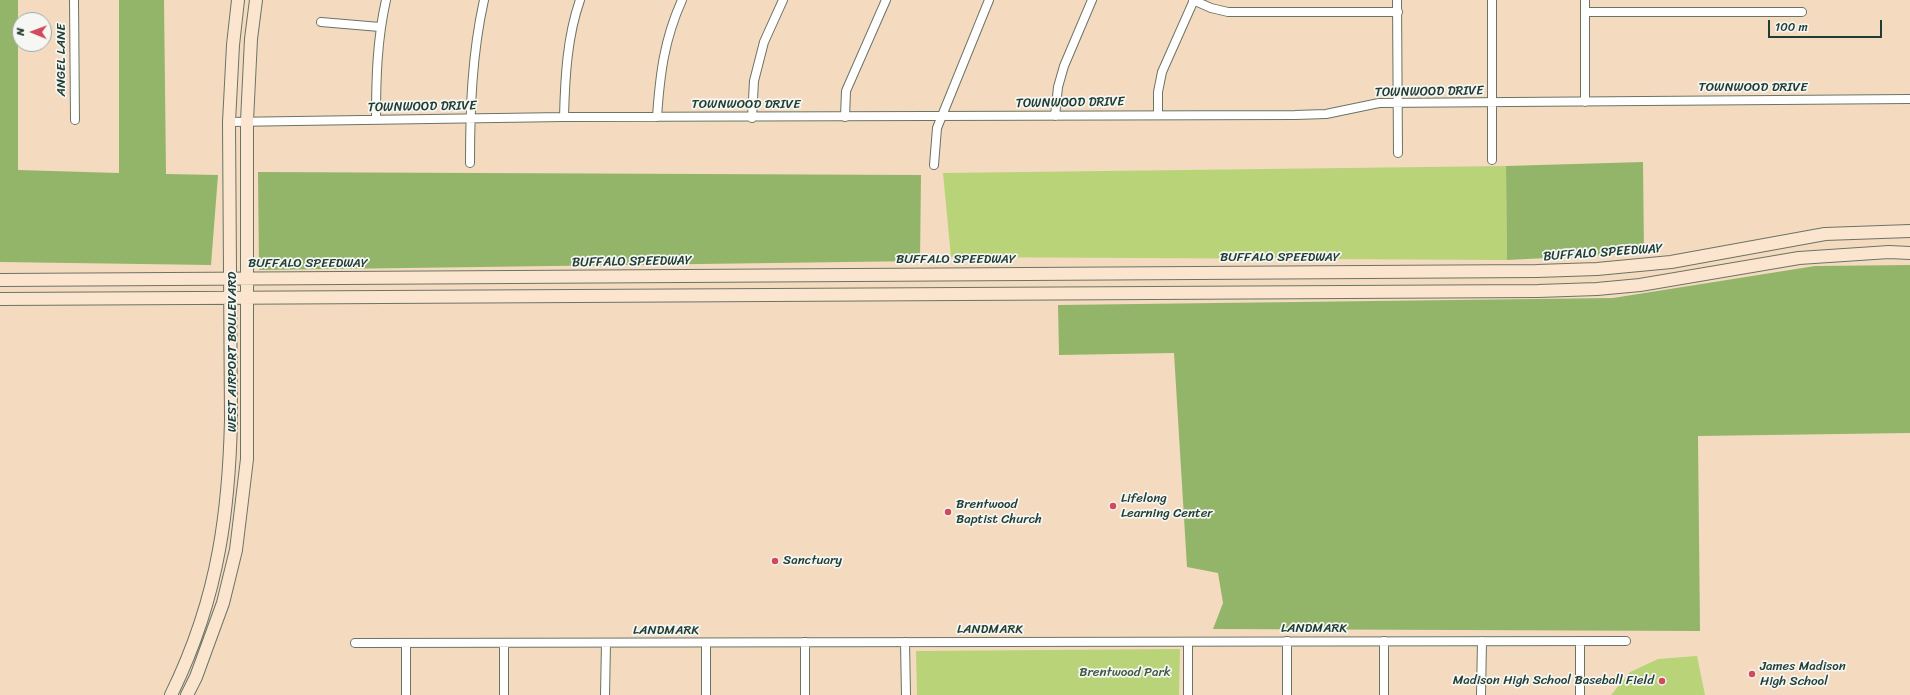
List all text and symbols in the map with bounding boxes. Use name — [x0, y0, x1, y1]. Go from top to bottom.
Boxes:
north arrow — [12, 12, 52, 52]
scale bar — [1770, 12, 1884, 38]
text: 100 m — [1775, 16, 1808, 38]
street label: ANGEL LANE — [54, 23, 70, 97]
text: N — [11, 28, 30, 36]
street label: TOWNWOOD DRIVE — [1699, 80, 1807, 96]
street label: TOWNWOOD DRIVE — [1374, 83, 1484, 101]
street label: TOWNWOOD DRIVE — [1015, 94, 1125, 112]
street label: TOWNWOOD DRIVE — [692, 97, 800, 113]
street label: TOWNWOOD DRIVE — [367, 98, 477, 116]
street label: BUFFALO SPEEDWAY — [1543, 241, 1663, 265]
street label: BUFFALO SPEEDWAY — [1220, 250, 1340, 266]
street label: BUFFALO SPEEDWAY — [896, 252, 1016, 268]
street label: BUFFALO SPEEDWAY — [572, 253, 692, 271]
street label: BUFFALO SPEEDWAY — [248, 256, 368, 272]
street label: WEST AIRPORT BOULEVARD — [225, 272, 241, 432]
place label: Lifelong Learning Center — [1121, 491, 1213, 522]
place label: Brentwood Baptist Church — [956, 497, 1042, 528]
marker: Lifelong Learning Center — [1108, 501, 1118, 511]
marker: Brentwood Baptist Church — [943, 507, 953, 517]
place label: Sanctuary — [783, 553, 842, 569]
marker: Sanctuary — [770, 556, 780, 566]
street label: LANDMARK — [1281, 621, 1347, 637]
street label: LANDMARK — [957, 622, 1023, 638]
street label: LANDMARK — [633, 623, 699, 639]
place label: James Madison High School — [1760, 659, 1846, 690]
park label: Brentwood Park — [1079, 665, 1171, 681]
marker: James Madison High School — [1747, 669, 1757, 679]
place label: Madison High School Baseball Field — [1453, 673, 1654, 689]
marker: Madison High School Baseball Field — [1657, 676, 1667, 686]

